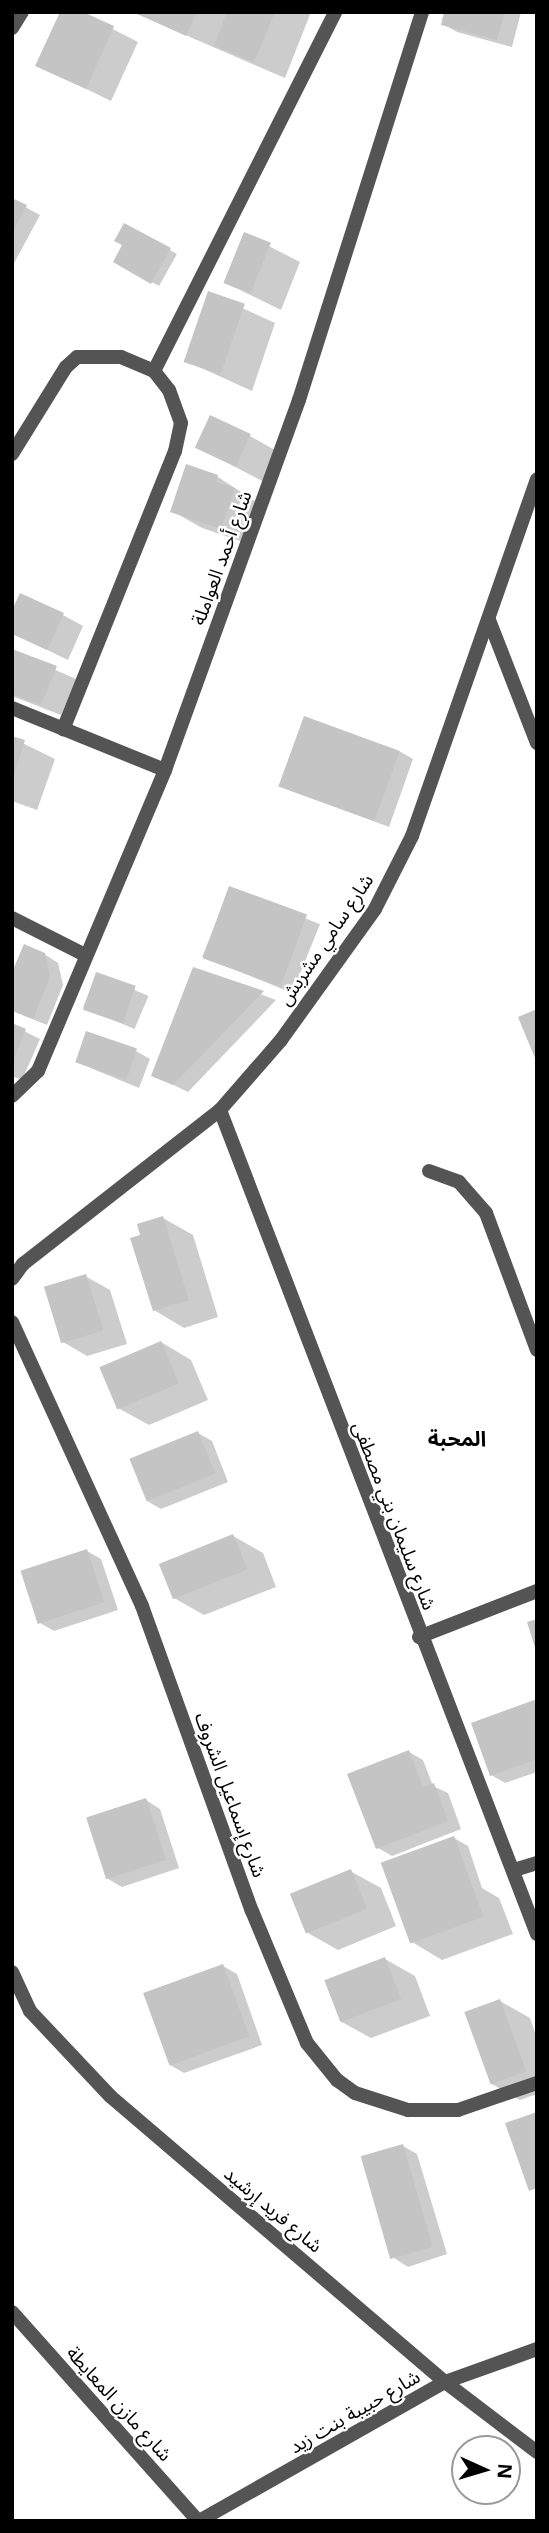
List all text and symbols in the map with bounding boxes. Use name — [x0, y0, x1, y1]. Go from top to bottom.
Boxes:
street label: شارع أحمد العواملة — [187, 488, 257, 628]
street label: شارع سامي مشربش — [274, 870, 378, 1010]
street label: شارع سليمان بني مصطفى — [348, 1419, 440, 1613]
district label: المحبة — [428, 1425, 486, 1451]
street label: شارع إسماعيل الشروف — [190, 1710, 270, 1880]
street label: شارع فريد إرشيد — [219, 2162, 327, 2258]
street label: شارع مازن المعايطة — [61, 2342, 177, 2466]
street label: شارع حبيبة بنت زيد — [286, 2365, 424, 2459]
north arrow — [451, 2435, 521, 2505]
text: N — [491, 2463, 518, 2480]

